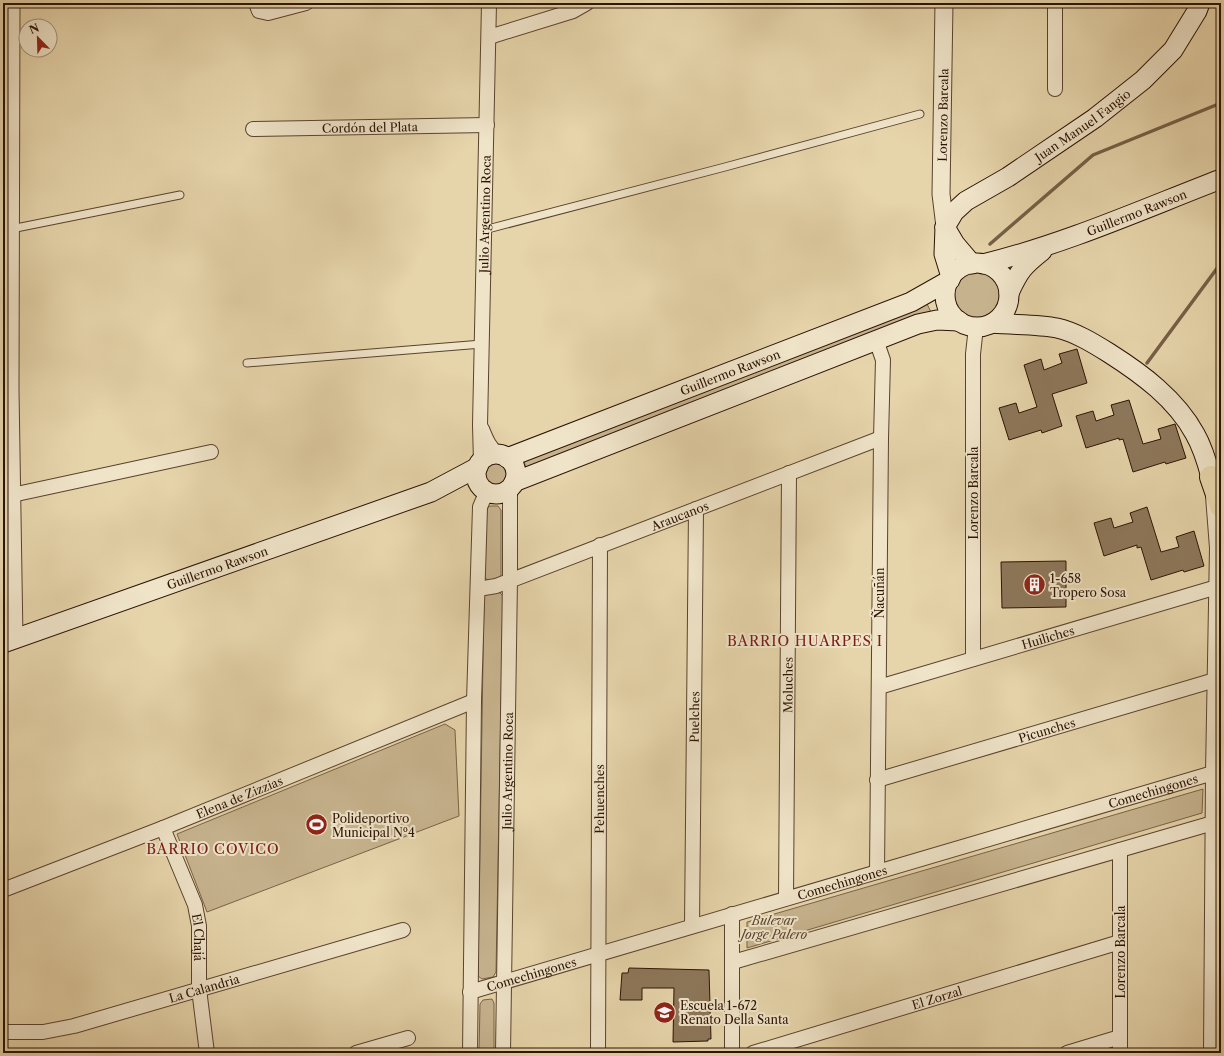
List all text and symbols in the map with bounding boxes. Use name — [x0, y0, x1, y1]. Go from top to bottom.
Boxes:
north arrow — [18, 18, 58, 58]
text: N — [27, 20, 42, 37]
street label: Lorenzo Barcala — [935, 68, 951, 162]
street label: Juan Manuel Fangio — [1030, 86, 1133, 165]
street label: Cordón del Plata — [322, 119, 419, 135]
street label: Julio Argentino Roca — [476, 154, 493, 275]
street label: Guillermo Rawson — [1084, 186, 1189, 238]
street label: Guillermo Rawson — [678, 346, 783, 398]
street label: Lorenzo Barcala — [966, 446, 981, 540]
street label: Araucanos — [648, 498, 711, 534]
street label: Guillermo Rawson — [165, 543, 270, 592]
street label: Ñacuñán — [871, 567, 887, 618]
place label: 1-658 Tropero Sosa — [1050, 571, 1127, 600]
building icon: 1-658 Tropero Sosa — [1021, 572, 1047, 598]
street label: Huiliches — [1020, 622, 1076, 652]
district label: BARRIO HUARPES I — [727, 632, 883, 650]
street label: Moluches — [780, 657, 795, 713]
street label: Puelches — [686, 691, 702, 743]
street label: Julio Argentino Roca — [499, 711, 516, 832]
street label: Picunches — [1016, 714, 1077, 745]
street label: Pehuenches — [591, 764, 607, 834]
street label: Comechingones — [1106, 770, 1200, 811]
street label: Elena de Zizzias — [194, 772, 285, 821]
place label: Polideportivo Municipal Nº4 — [332, 811, 415, 840]
sports icon: Polideportivo Municipal Nº4 — [304, 812, 330, 838]
district label: BARRIO COVICO — [146, 840, 280, 858]
street label: Comechingones — [796, 862, 889, 903]
street label: Lorenzo Barcala — [1113, 905, 1128, 999]
street label: El Chajá — [189, 912, 207, 962]
park label: Bulevar Jorge Palero — [737, 913, 807, 942]
street label: Comechingones — [485, 954, 578, 994]
street label: La Calandria — [167, 971, 242, 1005]
street label: El Zorzal — [910, 983, 964, 1012]
place label: Escuela 1-672 Renato Della Santa — [680, 998, 789, 1027]
school or university icon: Escuela 1-672 Renato Della Santa — [651, 999, 677, 1025]

